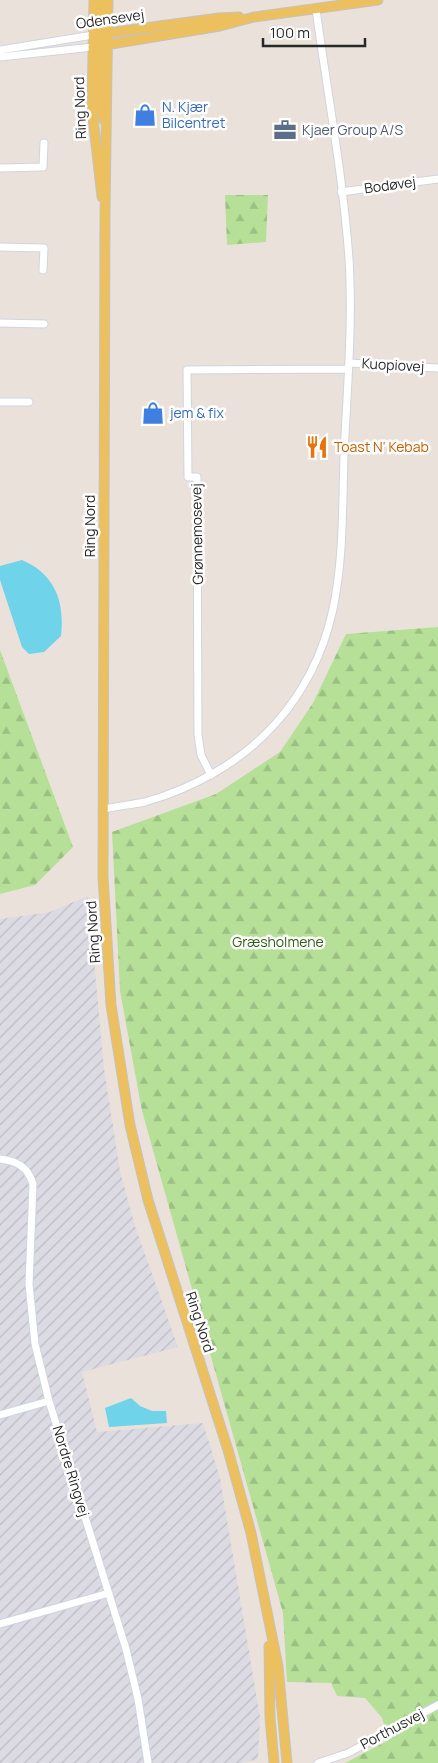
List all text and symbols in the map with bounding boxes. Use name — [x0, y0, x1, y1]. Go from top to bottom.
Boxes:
street label: Odensevej — [75, 4, 145, 33]
scale bar — [263, 15, 366, 47]
text: 100 m — [270, 22, 310, 43]
street label: Ring Nord — [69, 76, 90, 140]
place label: N. Kjær Bilcentret — [162, 97, 226, 132]
shop icon: N. Kjær Bilcentret — [132, 102, 158, 128]
office icon: Kjaer Group A/S — [272, 117, 298, 143]
place label: Kjaer Group A/S — [302, 120, 403, 139]
street label: Bodøvej — [363, 172, 417, 198]
street label: Kuopiovej — [361, 353, 425, 376]
shop icon: jem & fix — [140, 400, 166, 426]
place label: jem & fix — [169, 403, 225, 422]
restaurant icon: Toast N' Kebab — [304, 434, 330, 460]
place label: Toast N' Kebab — [334, 437, 429, 456]
street label: Grønnemosevej — [186, 483, 207, 585]
street label: Ring Nord — [80, 495, 99, 557]
street label: Ring Nord — [81, 900, 104, 964]
park label: Græsholmene — [232, 932, 324, 951]
street label: Ring Nord — [182, 1289, 219, 1355]
street label: Nordre Ringvej — [49, 1423, 94, 1519]
street label: Porthusvej — [357, 1704, 427, 1753]

